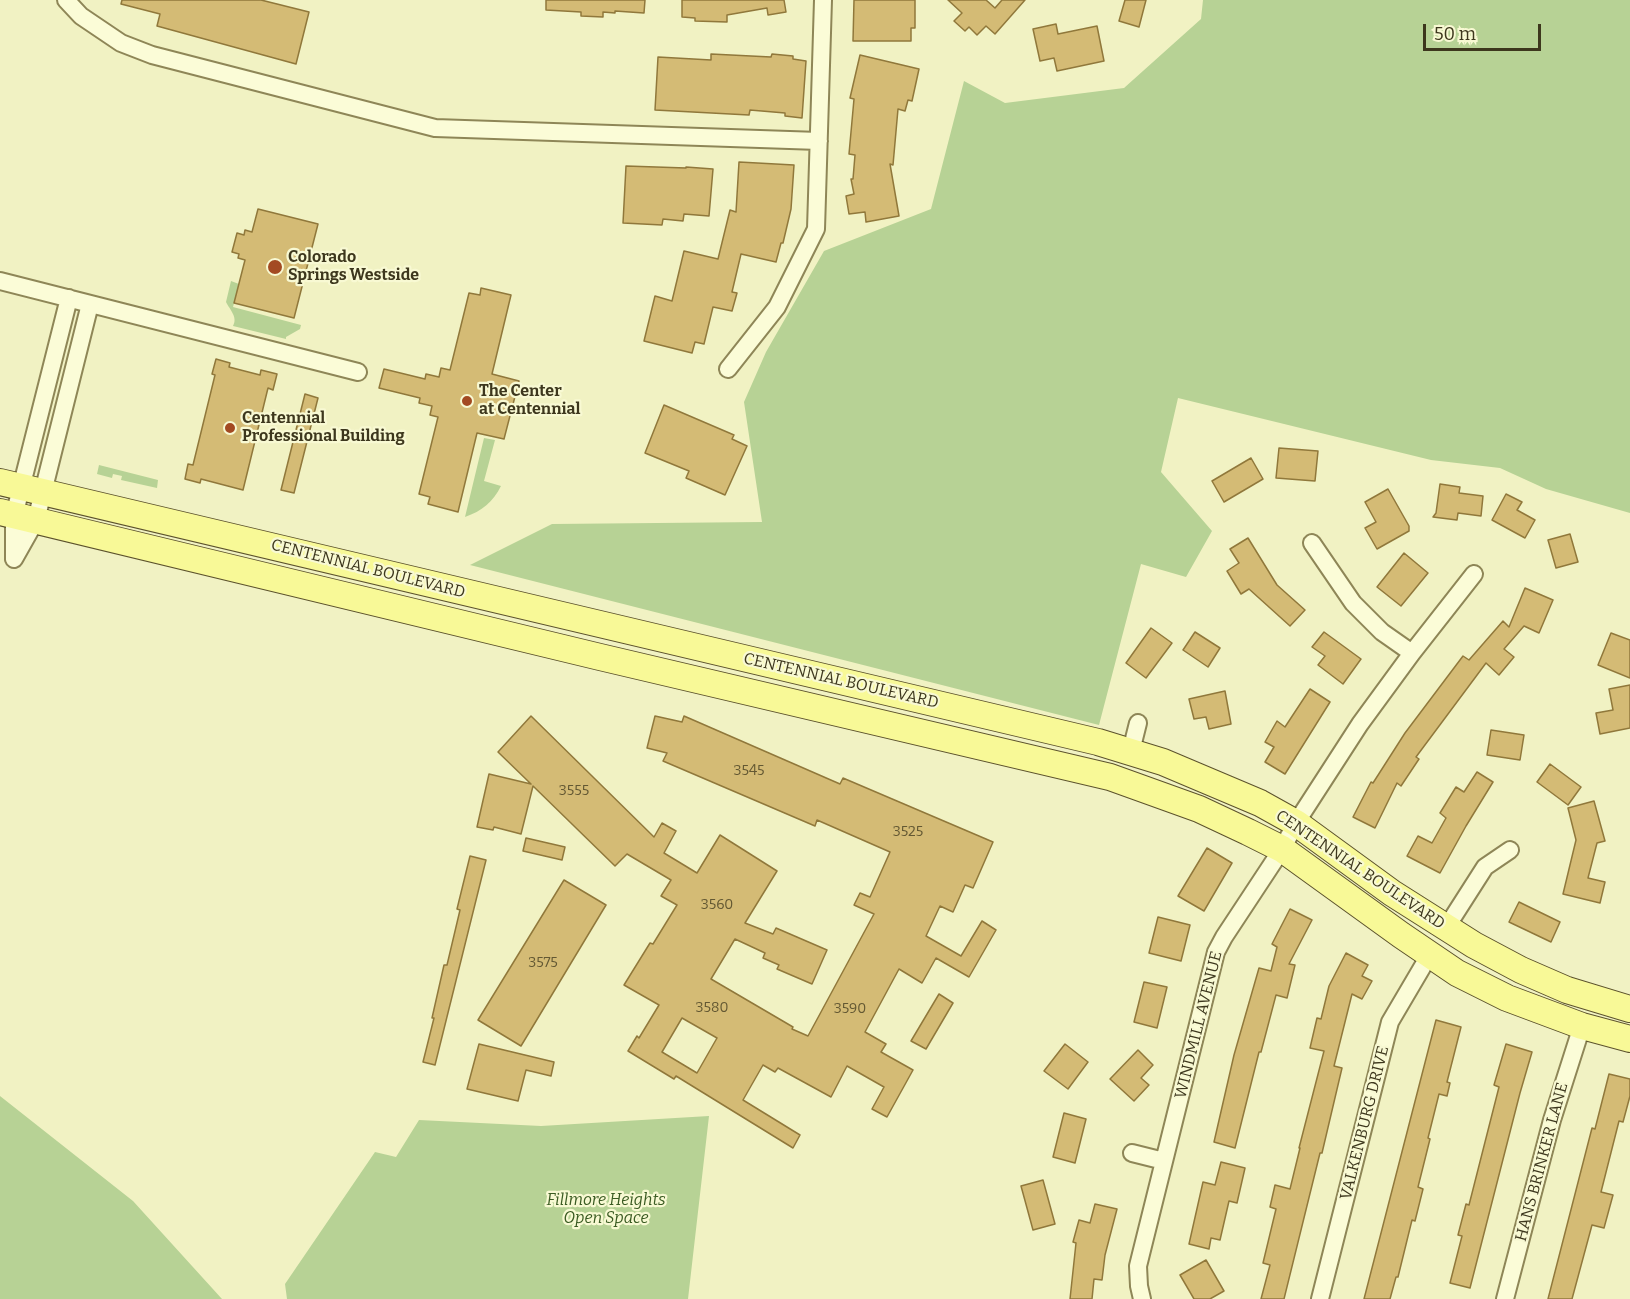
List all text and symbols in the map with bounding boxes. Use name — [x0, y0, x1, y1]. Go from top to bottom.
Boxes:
scale bar — [1426, 12, 1544, 50]
text: 50 m — [1434, 23, 1476, 45]
place label: Colorado Springs Westside — [288, 248, 419, 286]
marker: Colorado Springs Westside — [266, 258, 284, 276]
place label: The Center at Centennial — [479, 382, 580, 420]
marker: The Center at Centennial — [460, 394, 474, 408]
place label: Centennial Professional Building — [242, 409, 405, 447]
marker: Centennial Professional Building — [223, 421, 237, 435]
street label: CENTENNIAL BOULEVARD — [269, 536, 467, 602]
street label: CENTENNIAL BOULEVARD — [742, 649, 940, 713]
house number: 3545 — [733, 763, 765, 779]
house number: 3555 — [559, 783, 589, 799]
street label: CENTENNIAL BOULEVARD — [1272, 806, 1448, 934]
house number: 3525 — [893, 824, 923, 840]
house number: 3560 — [701, 897, 733, 913]
street label: WINDMILL AVENUE — [1171, 949, 1227, 1101]
house number: 3575 — [528, 955, 558, 971]
house number: 3580 — [696, 1000, 728, 1016]
house number: 3590 — [834, 1001, 866, 1017]
street label: VALKENBURG DRIVE — [1337, 1044, 1393, 1202]
street label: HANS BRINKER LANE — [1512, 1081, 1572, 1243]
park label: Fillmore Heights Open Space — [546, 1191, 666, 1229]

